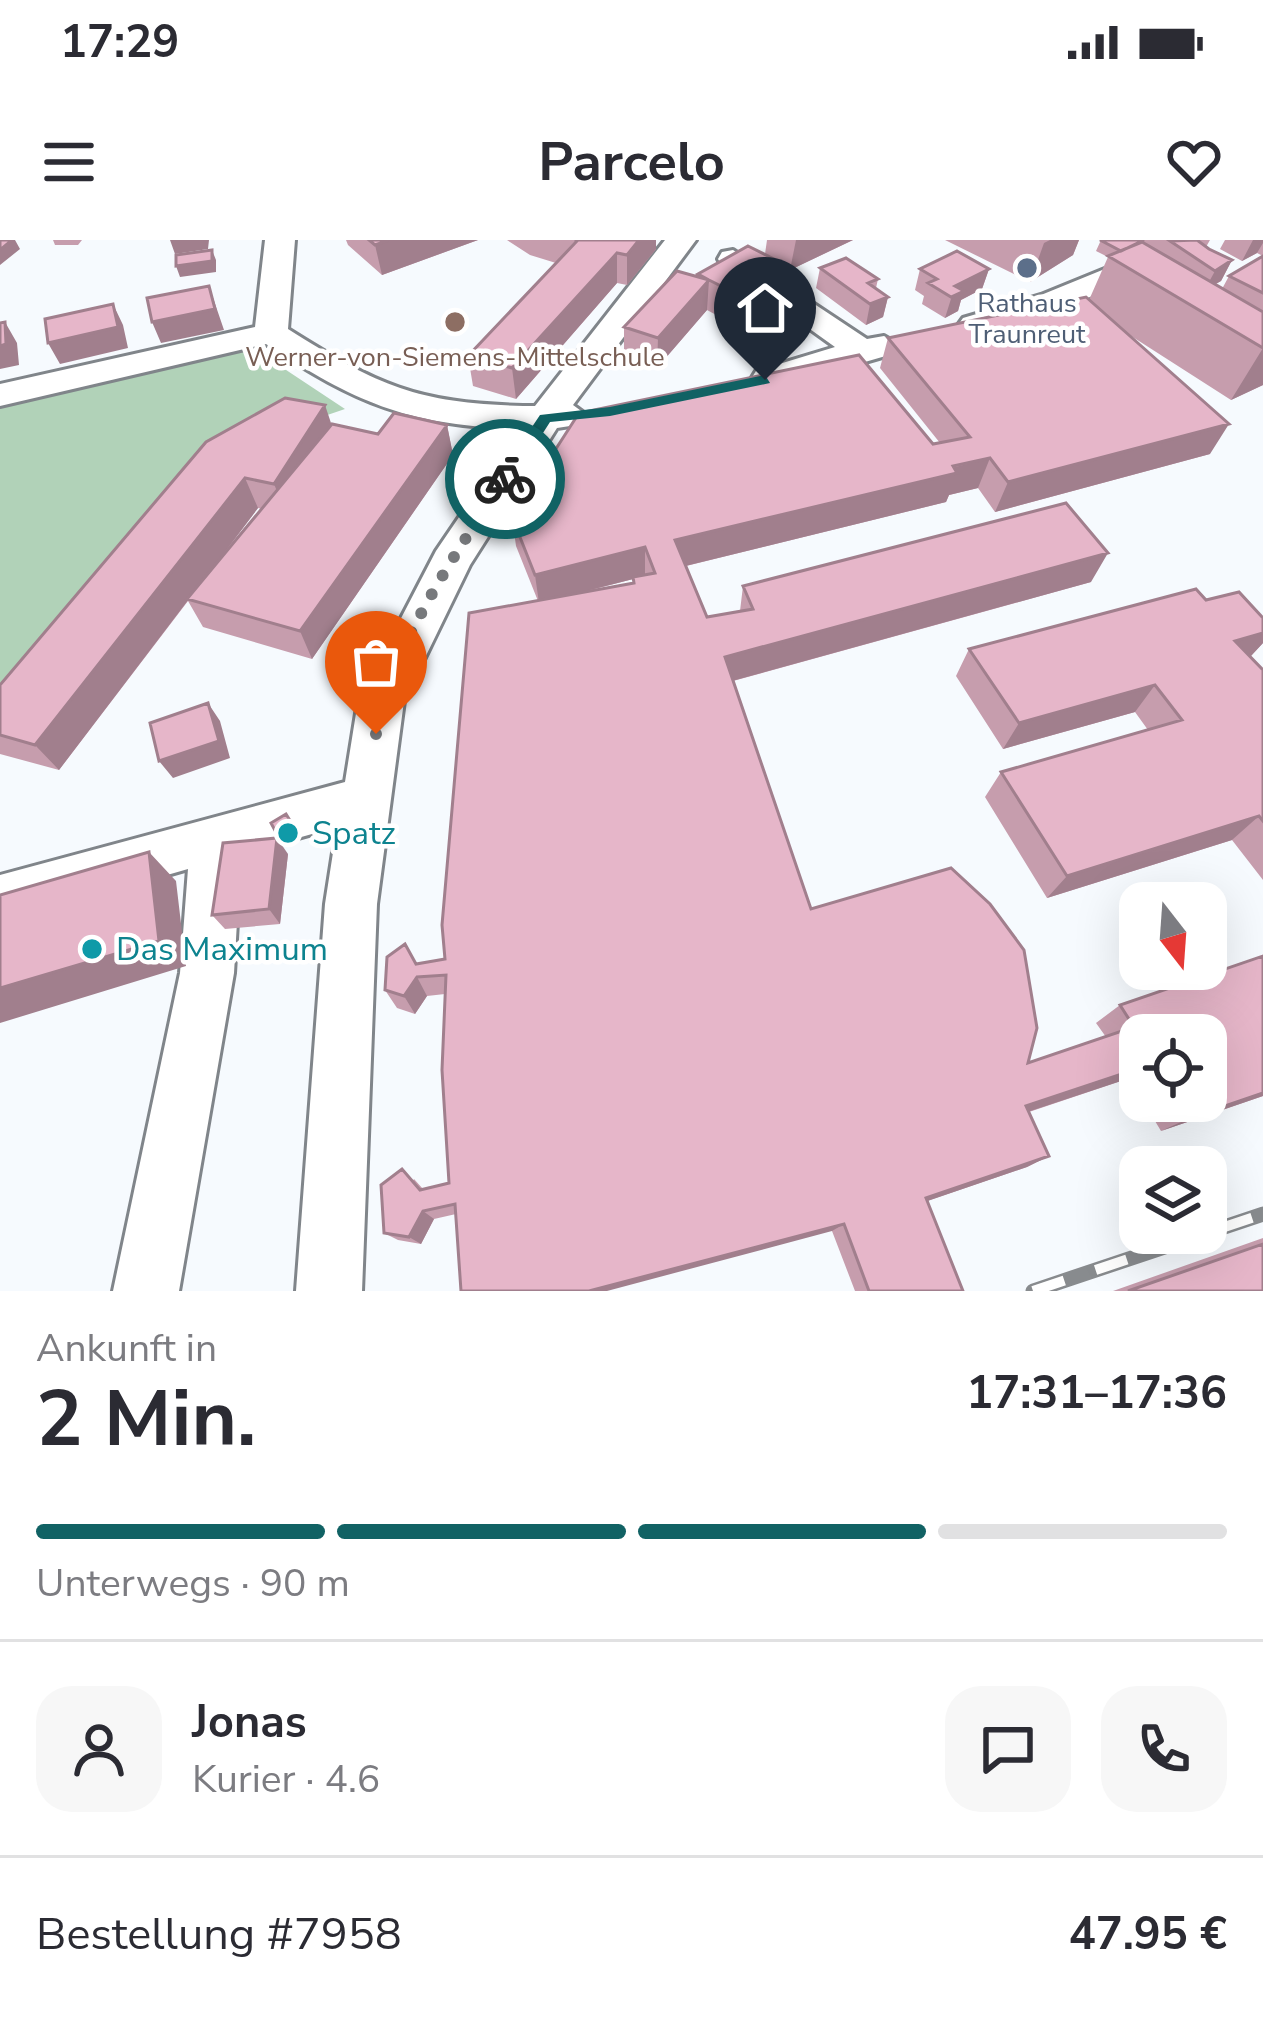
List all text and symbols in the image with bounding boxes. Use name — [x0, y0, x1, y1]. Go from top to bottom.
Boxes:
text: 17:29 — [60, 12, 179, 73]
text: Parcelo — [538, 125, 725, 199]
icon: menu — [36, 129, 102, 195]
icon: heart — [1161, 129, 1227, 195]
marker: Rathaus Traunreut — [1014, 255, 1040, 281]
pin — [714, 257, 816, 380]
icon: home — [732, 275, 798, 341]
place label: Rathaus Traunreut — [969, 285, 1086, 353]
marker: Werner-von-Siemens-Mittelschule — [442, 309, 468, 335]
place label: Werner-von-Siemens-Mittelschule — [245, 339, 665, 376]
courier — [445, 419, 565, 539]
icon: bike — [472, 446, 538, 512]
pin — [325, 611, 427, 734]
icon: bag — [343, 629, 409, 695]
place label: Spatz — [312, 811, 396, 856]
marker: Spatz — [275, 820, 301, 846]
north arrow — [1119, 882, 1227, 990]
map controls — [1119, 882, 1227, 1254]
place label: Das Maximum — [116, 927, 328, 972]
marker: Das Maximum — [79, 936, 105, 962]
button: locate — [1119, 1014, 1227, 1122]
button: layers — [1119, 1146, 1227, 1254]
text: Ankunft in — [36, 1322, 217, 1375]
text: 17:31–17:36 — [966, 1363, 1227, 1424]
text: 2 Min. — [36, 1366, 256, 1473]
text: Unterwegs · 90 m — [36, 1557, 350, 1610]
button: person — [36, 1686, 162, 1812]
button: chat — [945, 1686, 1071, 1812]
button: phone — [1101, 1686, 1227, 1812]
text: Jonas — [192, 1692, 307, 1753]
text: Kurier · 4.6 — [192, 1753, 380, 1806]
text: Bestellung #7958 — [36, 1904, 402, 1965]
text: 47.95 € — [1069, 1904, 1227, 1965]

